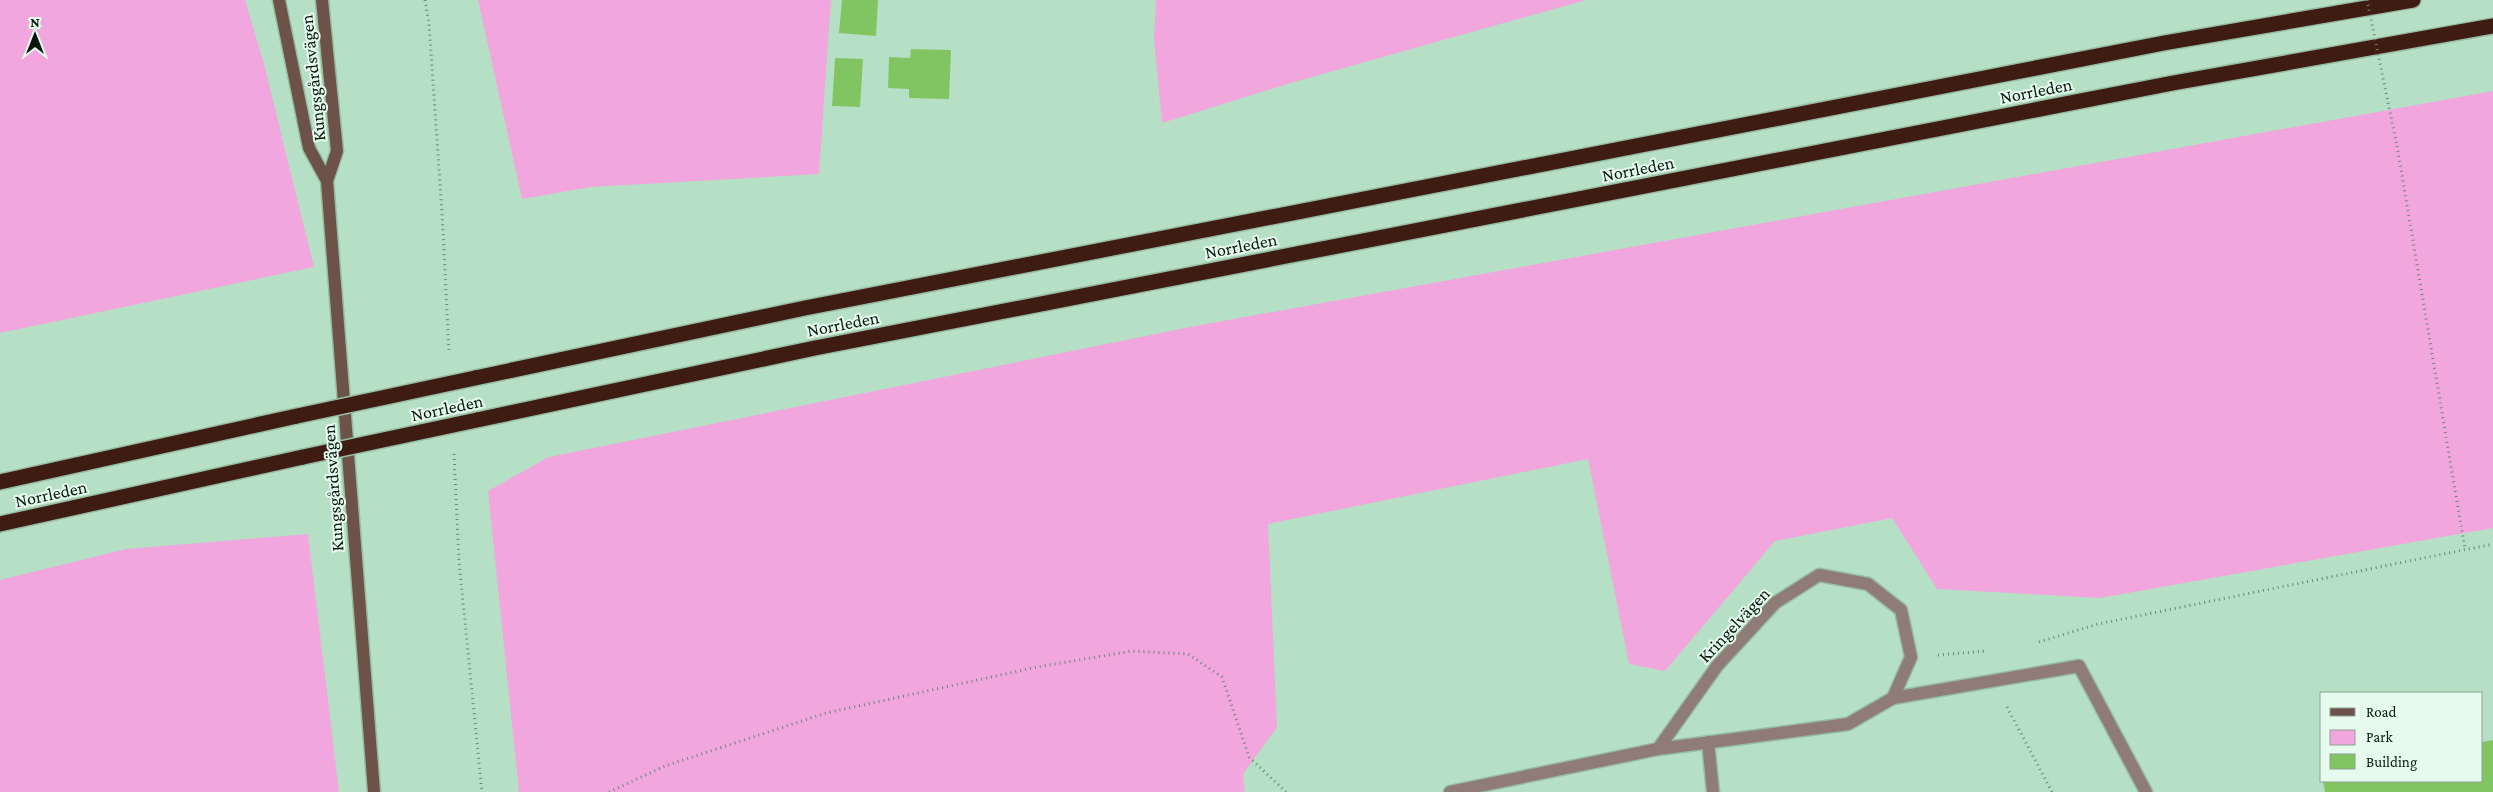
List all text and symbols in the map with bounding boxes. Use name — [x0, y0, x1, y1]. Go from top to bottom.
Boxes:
north arrow — [10, 10, 60, 60]
street label: Kungsgårdsvägen — [296, 13, 330, 142]
text: N — [30, 14, 40, 30]
street label: Norrleden — [1998, 74, 2074, 108]
street label: Norrleden — [1600, 152, 1676, 186]
street label: Norrleden — [1203, 229, 1279, 263]
street label: Norrleden — [805, 307, 881, 341]
street label: Norrleden — [409, 391, 485, 425]
street label: Kungsgårdsvägen — [319, 424, 347, 552]
street label: Norrleden — [13, 477, 89, 511]
street label: Kringelvägen — [1694, 583, 1774, 667]
legend — [2320, 692, 2483, 782]
text: Road — [2366, 704, 2397, 720]
text: Park — [2366, 729, 2393, 745]
text: Building — [2366, 754, 2417, 771]

